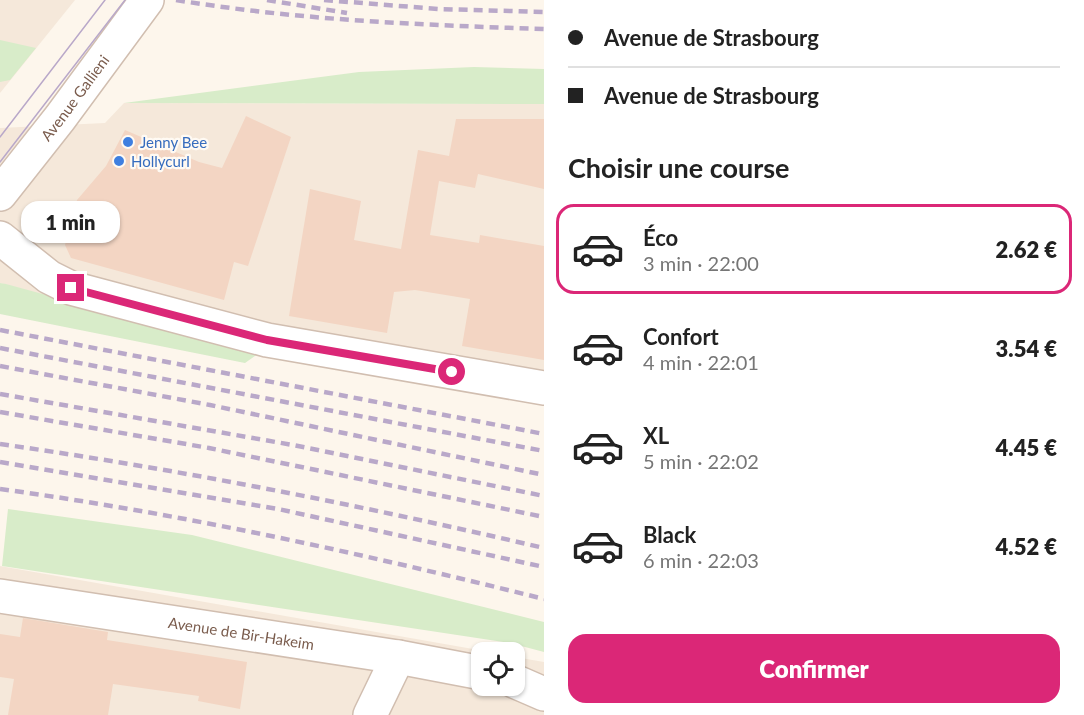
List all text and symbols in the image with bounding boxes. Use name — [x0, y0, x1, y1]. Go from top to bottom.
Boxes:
text: Avenue de Strasbourg — [604, 24, 819, 51]
street label: Avenue Gallieni — [37, 51, 113, 144]
text: Avenue de Strasbourg — [604, 82, 819, 109]
place label: Jenny Bee — [140, 133, 207, 151]
marker: Jenny Bee — [121, 135, 135, 149]
text: Choisir une course — [568, 151, 790, 184]
place label: Hollycurl — [131, 152, 190, 170]
marker: Hollycurl — [112, 154, 126, 168]
callout: 1 min — [22, 201, 121, 243]
text: 1 min — [46, 210, 95, 234]
icon: car — [571, 222, 625, 276]
text: Éco — [643, 224, 678, 251]
text: 2.62 € — [996, 236, 1057, 263]
text: 3 min · 22:00 — [643, 251, 759, 275]
route end — [57, 274, 84, 301]
icon: car — [571, 321, 625, 375]
text: Confort — [643, 323, 719, 350]
text: 3.54 € — [996, 335, 1057, 362]
text: 4 min · 22:01 — [643, 350, 759, 374]
route start — [438, 358, 465, 385]
icon: car — [571, 420, 625, 474]
text: XL — [643, 422, 669, 449]
text: 4.45 € — [996, 434, 1057, 461]
text: 5 min · 22:02 — [643, 449, 759, 473]
icon: car — [571, 519, 625, 573]
text: Black — [643, 521, 696, 548]
text: 4.52 € — [996, 533, 1057, 560]
text: 6 min · 22:03 — [643, 548, 759, 572]
street label: Avenue de Bir-Hakeim — [167, 613, 315, 653]
button: Confirmer — [568, 634, 1060, 703]
map controls — [471, 642, 525, 696]
button: locate — [471, 642, 525, 696]

